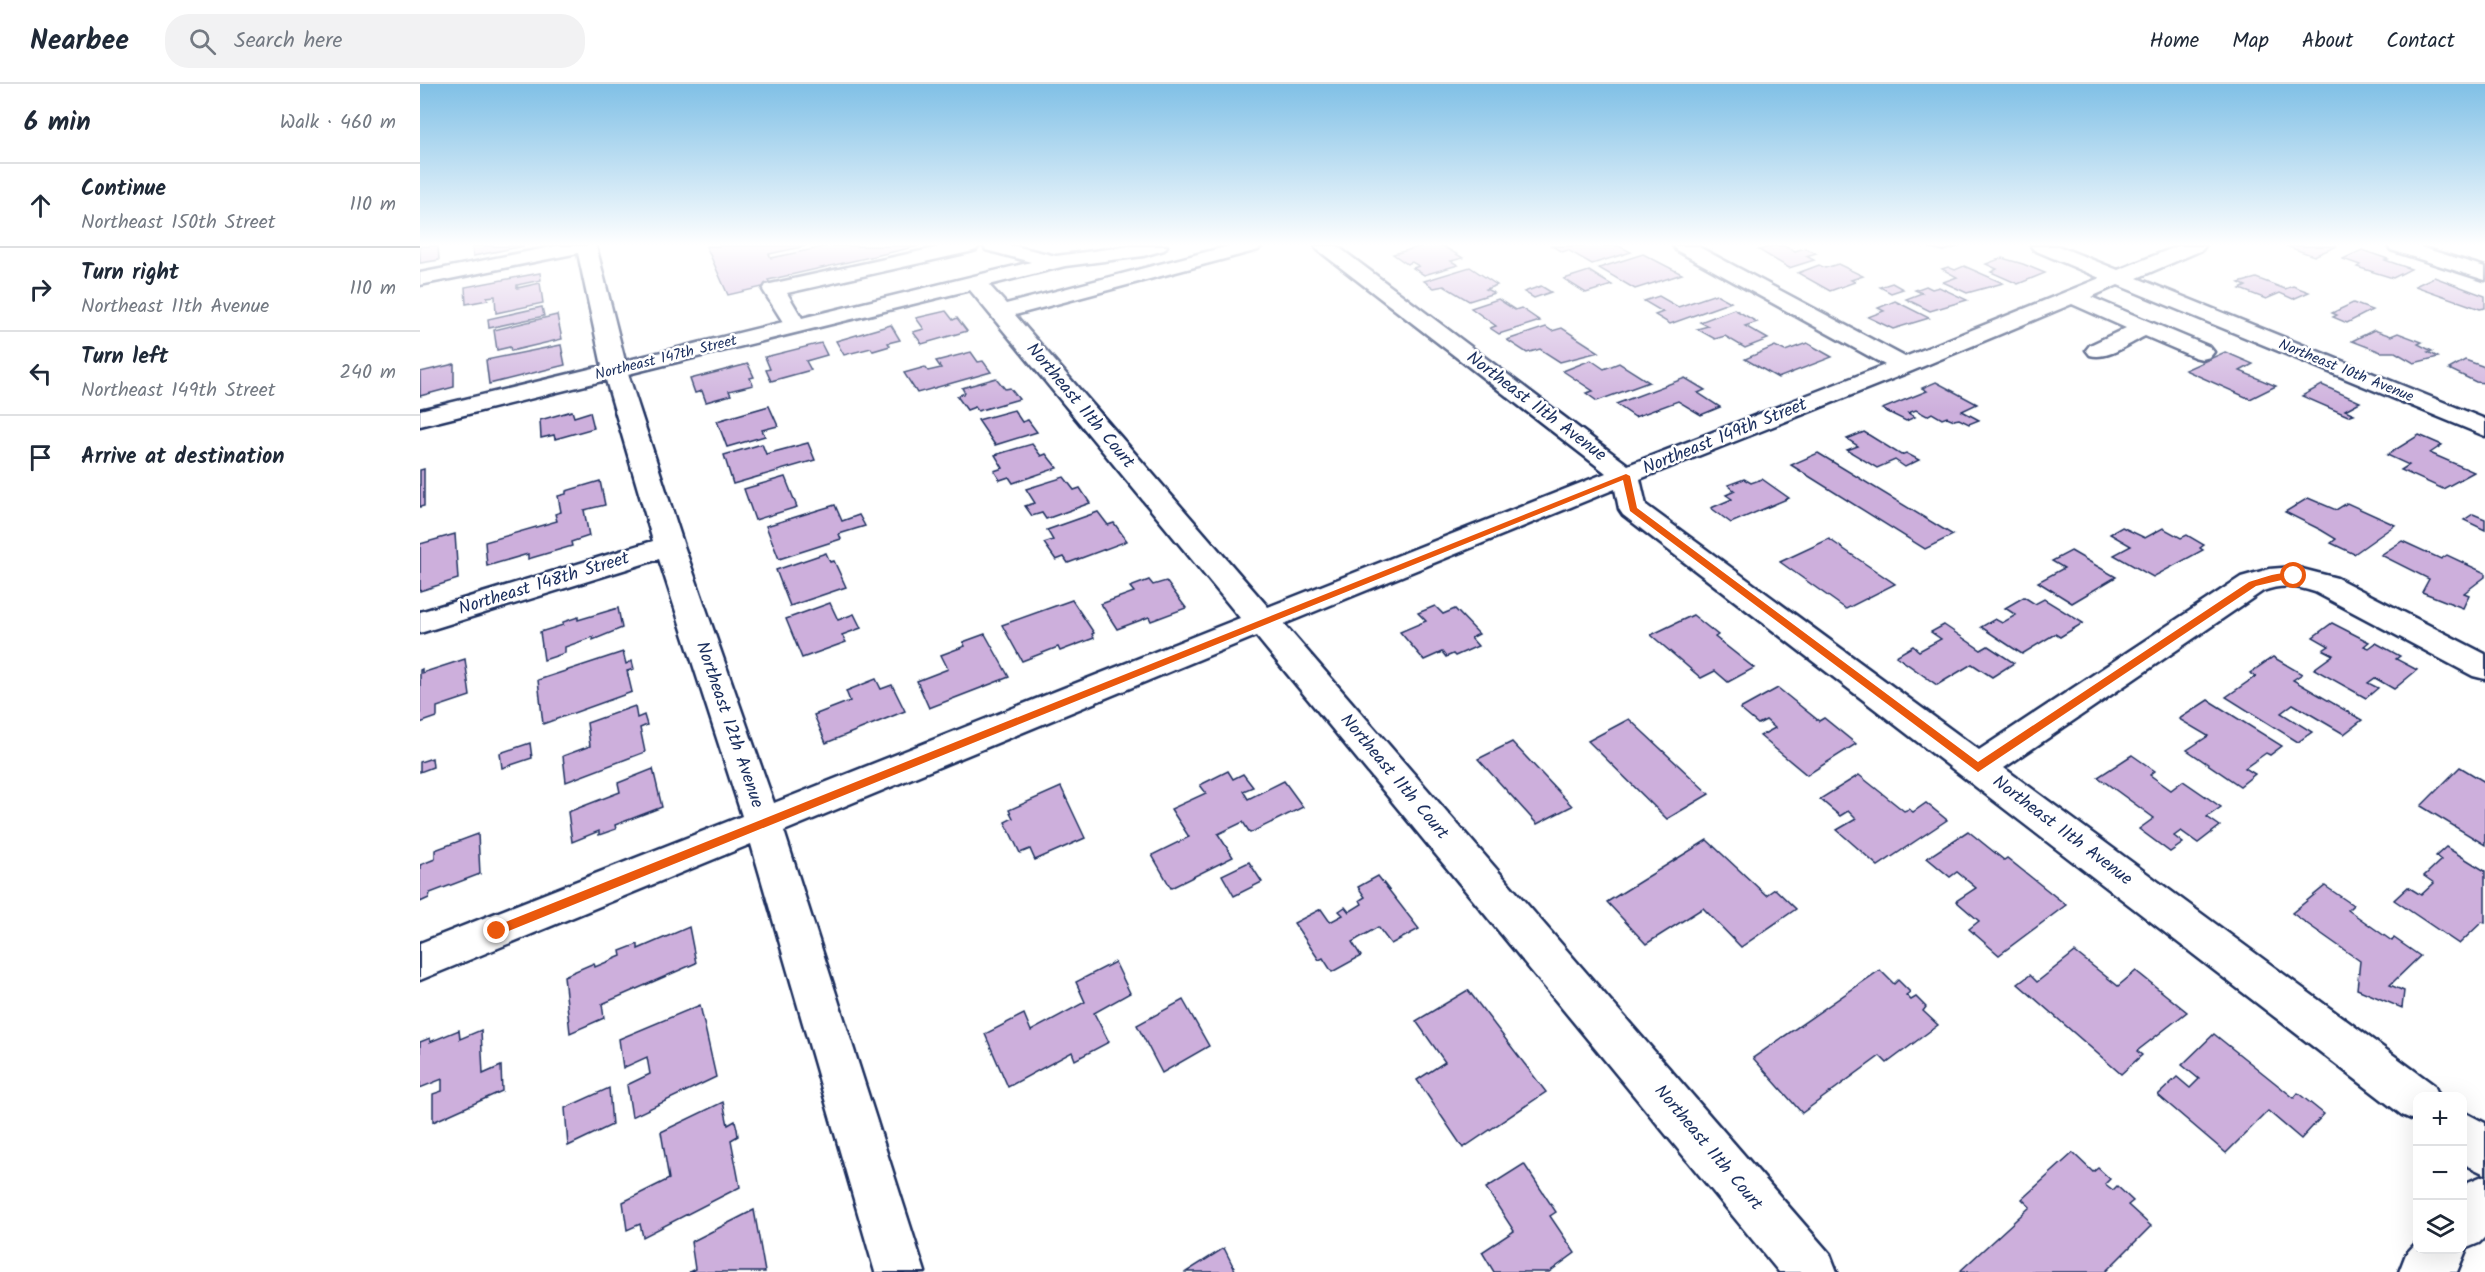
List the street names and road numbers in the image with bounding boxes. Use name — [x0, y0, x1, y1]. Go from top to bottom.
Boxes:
street label: Northeast 147th Street — [592, 329, 740, 387]
street label: Northeast 10th Avenue — [2275, 333, 2417, 409]
street label: Northeast 11th Court — [1018, 337, 1142, 476]
street label: Northeast 11th Avenue — [1460, 344, 1612, 470]
street label: Northeast 149th Street — [1638, 390, 1813, 483]
street label: Northeast 148th Street — [455, 544, 634, 624]
street label: Northeast 12th Avenue — [687, 638, 771, 812]
street label: Northeast 11th Court — [1332, 708, 1456, 847]
street label: Northeast 11th Avenue — [1986, 768, 2138, 894]
street label: Northeast 11th Court — [1646, 1079, 1770, 1218]

